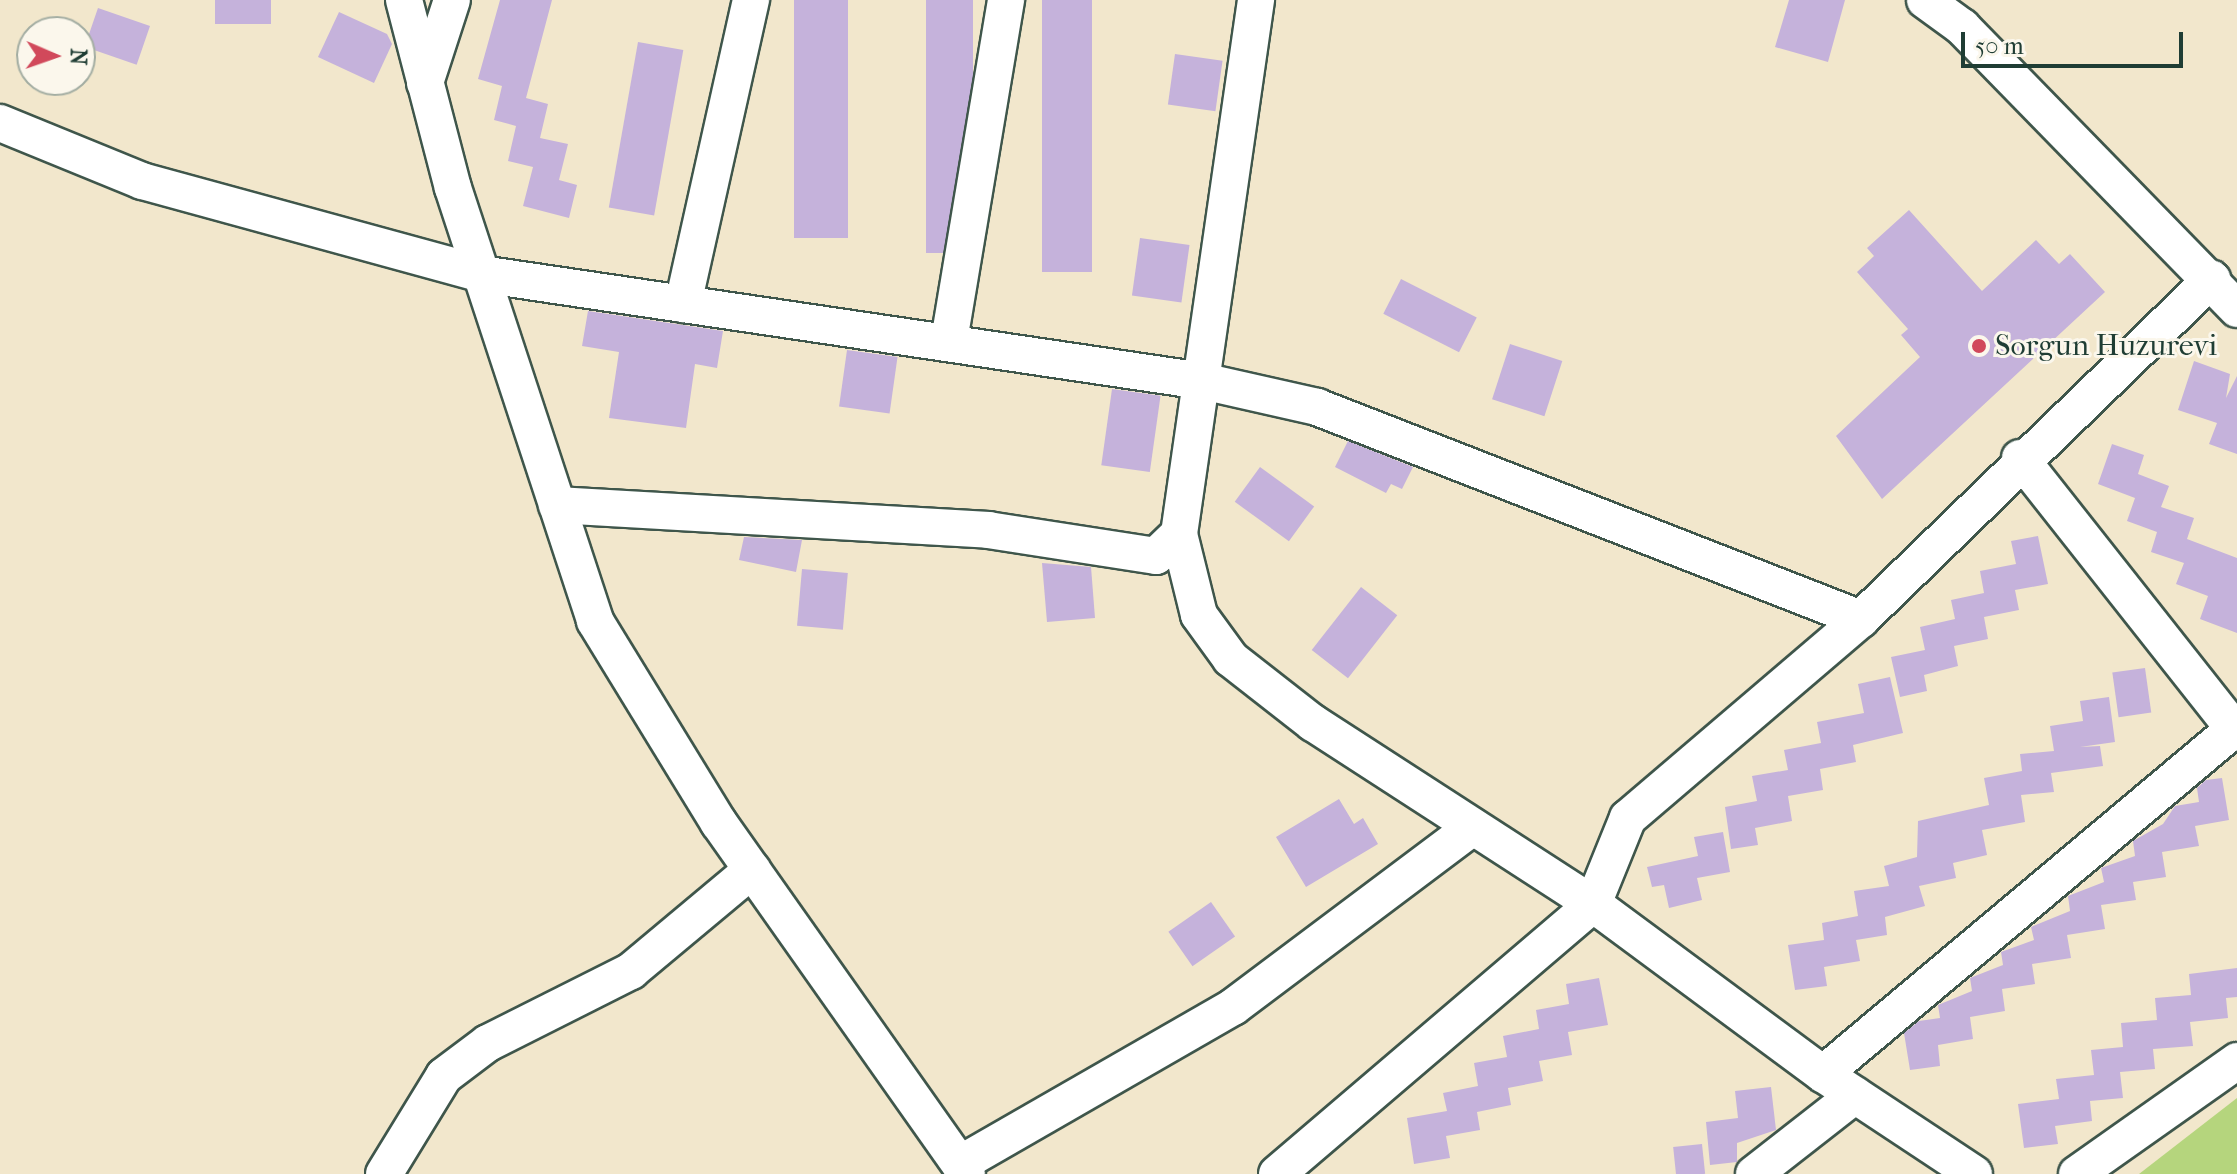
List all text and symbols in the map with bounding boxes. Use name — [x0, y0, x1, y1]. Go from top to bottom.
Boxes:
north arrow — [16, 16, 96, 96]
scale bar — [1965, 16, 2187, 66]
text: 50 m — [1975, 32, 2024, 60]
text: N — [65, 48, 91, 66]
place label: Sorgun Huzurevi — [1995, 328, 2217, 364]
marker: Sorgun Huzurevi — [1970, 337, 1988, 355]

